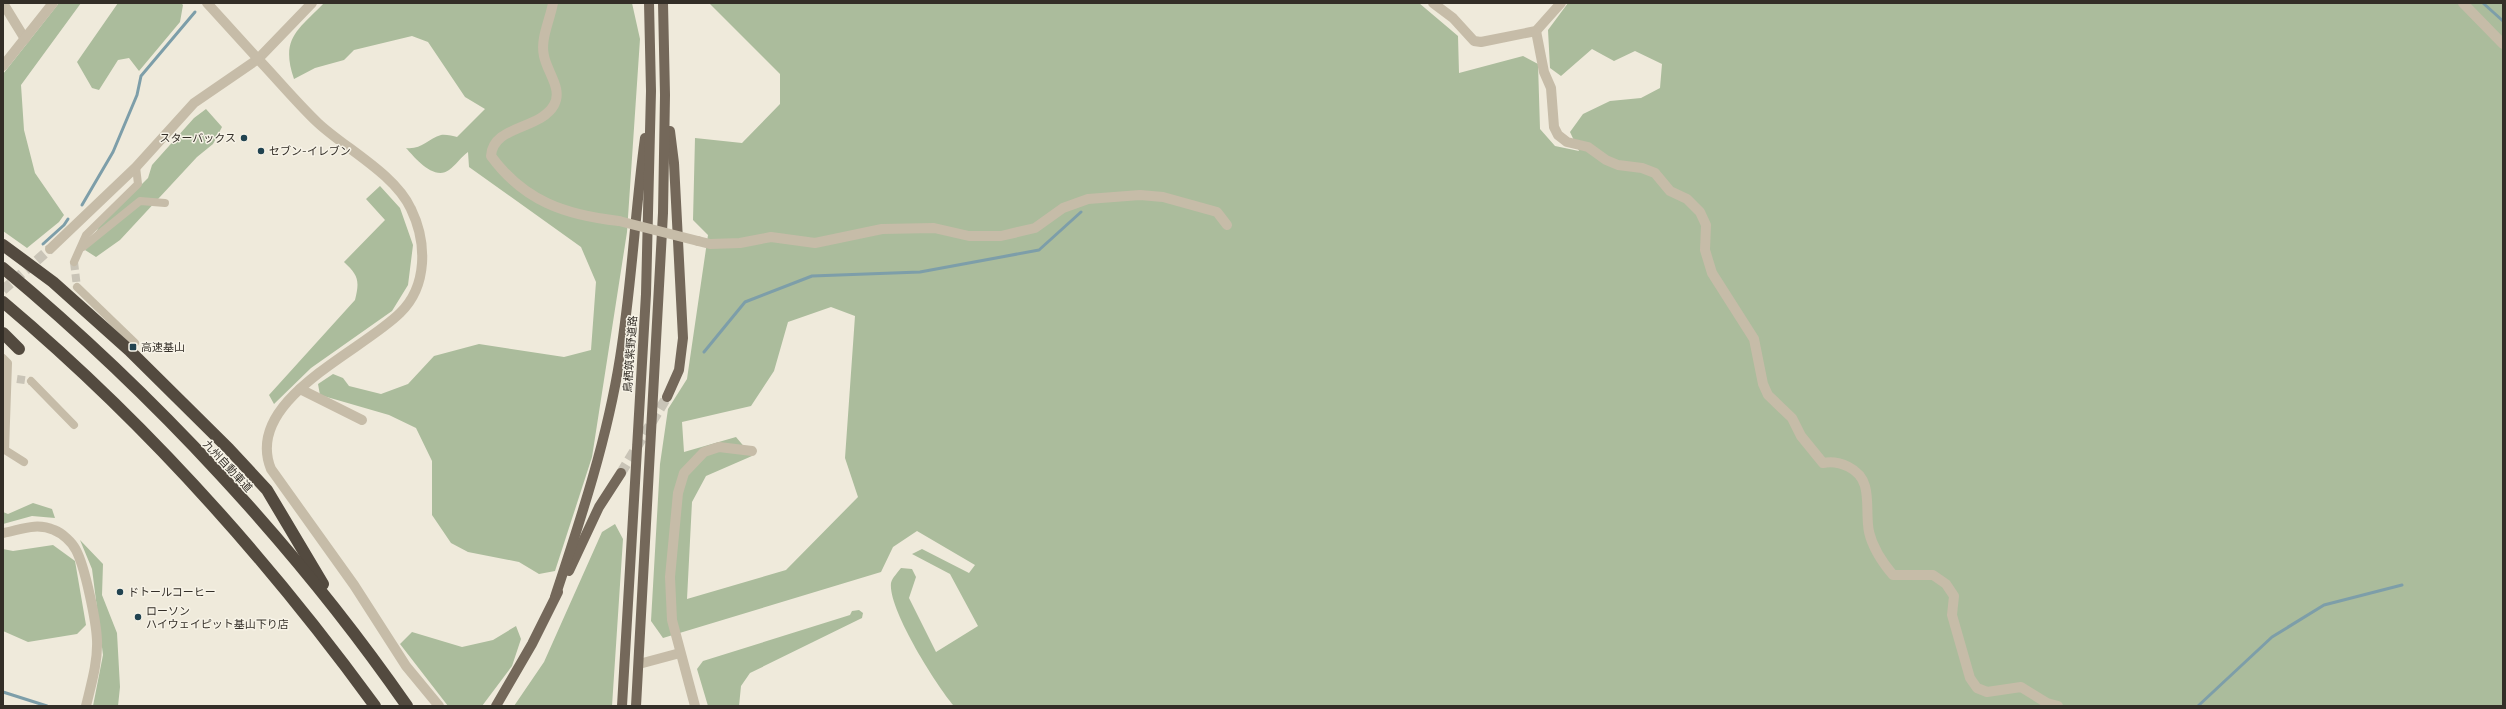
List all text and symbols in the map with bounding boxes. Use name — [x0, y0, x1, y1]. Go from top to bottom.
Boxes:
place label: スターバックス — [159, 132, 236, 145]
marker: スターバックス — [239, 133, 249, 143]
place label: セブン-イレブン — [269, 145, 351, 158]
marker: セブン-イレブン — [256, 146, 266, 156]
street label: 鳥栖筑紫野道路 — [621, 315, 640, 393]
place label: 高速基山 — [141, 341, 185, 354]
marker: 高速基山 — [128, 342, 138, 352]
street label: 九州自動車道 — [200, 438, 255, 495]
place label: ドトールコーヒー — [128, 586, 216, 599]
marker: ドトールコーヒー — [115, 587, 125, 597]
place label: ローソン ハイウェイピット基山下り店 — [146, 605, 289, 631]
marker: ローソン ハイウェイピット基山下り店 — [133, 612, 143, 622]

